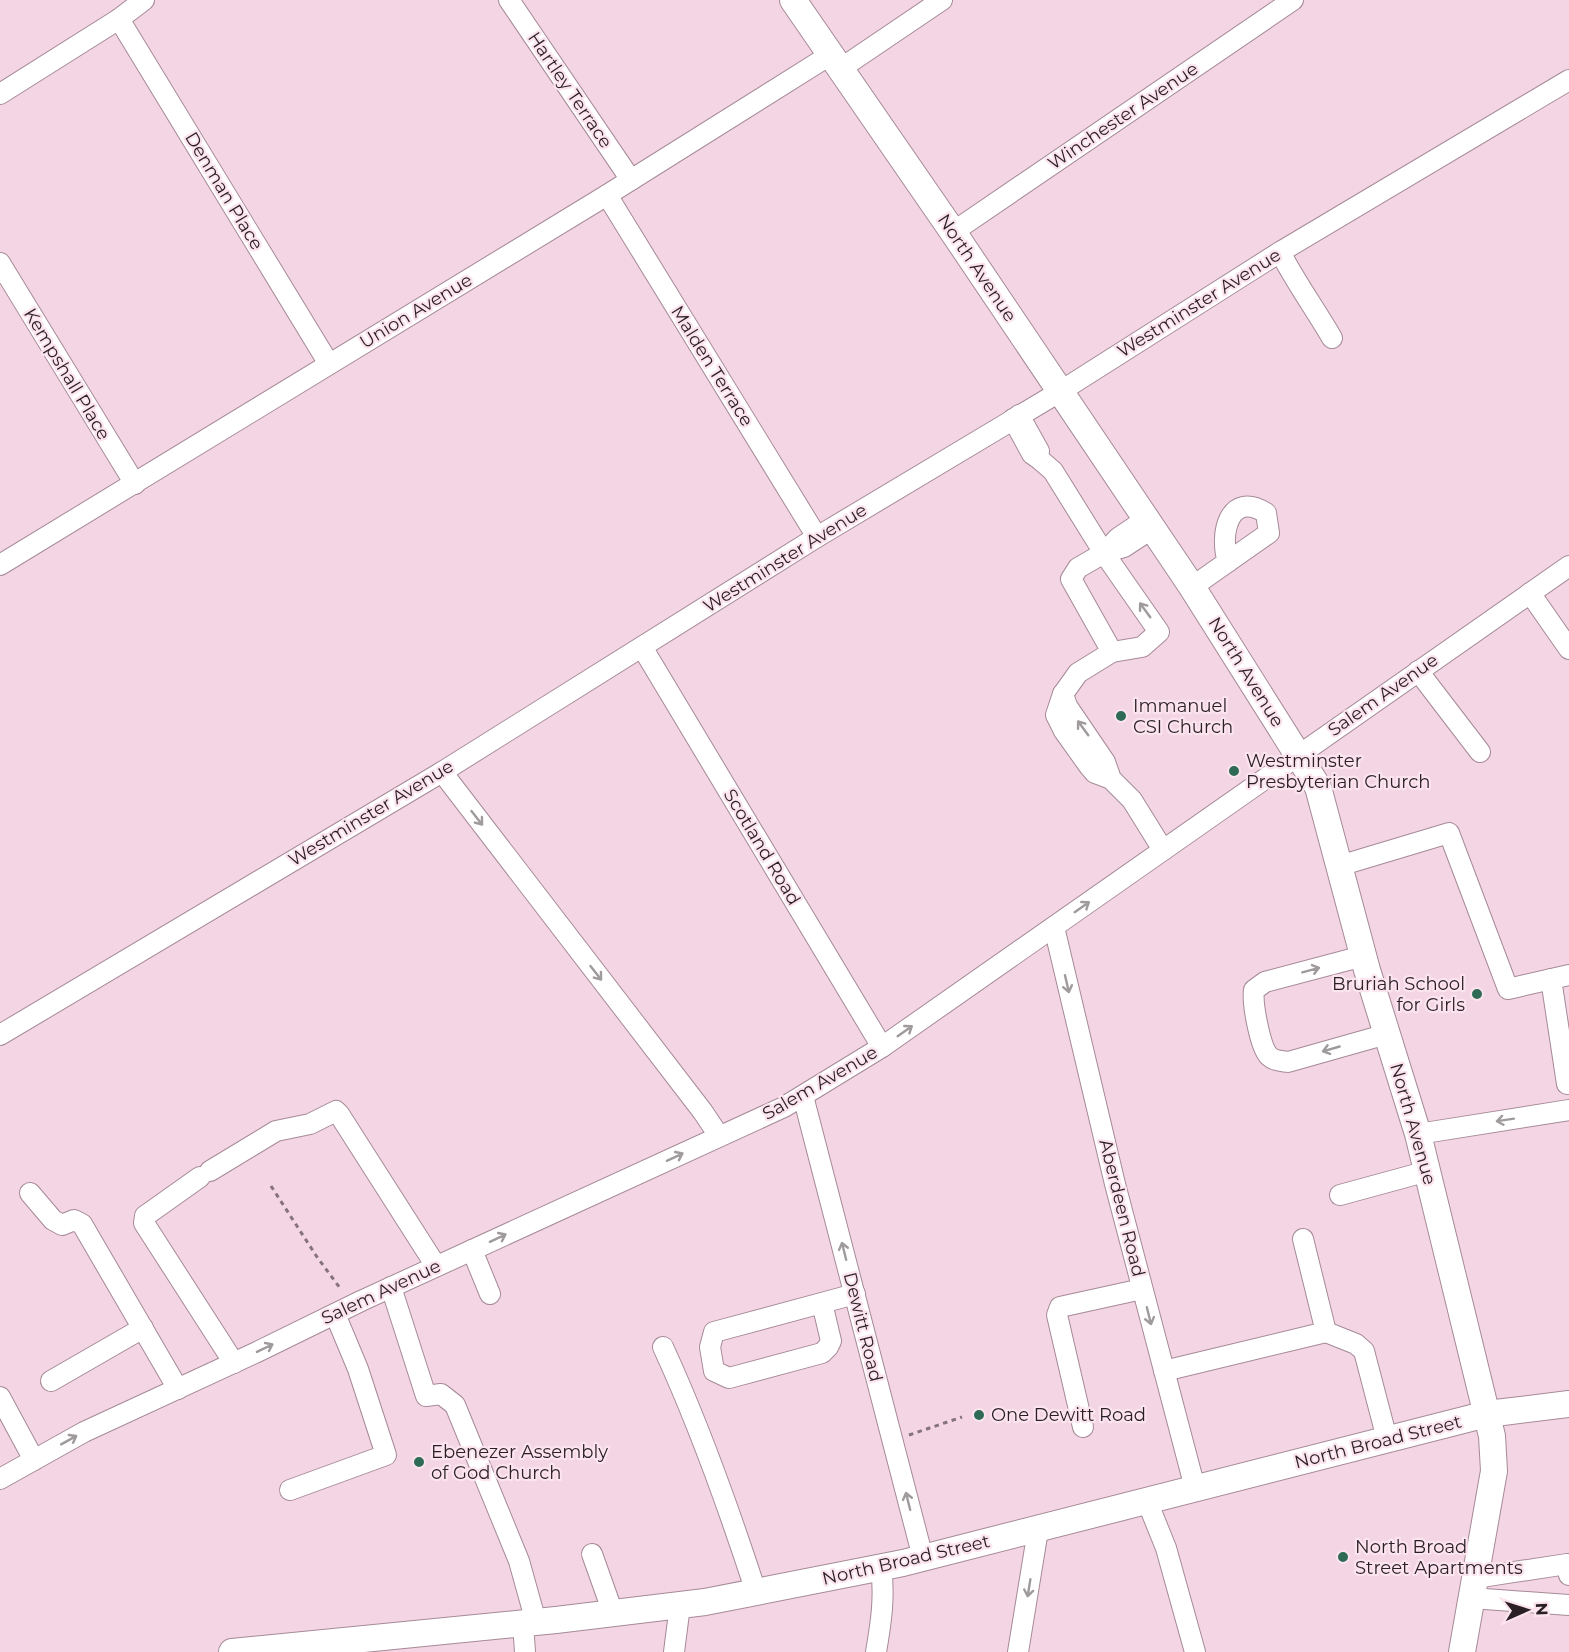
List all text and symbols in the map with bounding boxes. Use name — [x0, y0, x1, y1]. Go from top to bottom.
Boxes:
street label: Hartley Terrace — [523, 28, 617, 152]
street label: Winchester Avenue — [1044, 58, 1202, 174]
street label: Denman Place — [180, 128, 268, 254]
street label: North Avenue — [933, 210, 1021, 326]
street label: Westminster Avenue — [1113, 244, 1285, 362]
street label: Union Avenue — [356, 269, 476, 353]
street label: Malden Terrace — [666, 302, 758, 430]
street label: Kempshall Place — [19, 304, 115, 444]
street label: Westminster Avenue — [699, 499, 871, 617]
one-way arrow — [1139, 603, 1151, 619]
street label: North Avenue — [1203, 613, 1289, 731]
street label: Salem Avenue — [1324, 649, 1442, 741]
place label: Immanuel CSI Church — [1133, 695, 1233, 738]
marker: Immanuel CSI Church — [1114, 709, 1128, 723]
one-way arrow — [1077, 721, 1089, 737]
place label: Westminster Presbyterian Church — [1246, 750, 1430, 793]
street label: Westminster Avenue — [285, 755, 458, 871]
marker: Westminster Presbyterian Church — [1227, 764, 1241, 778]
street label: Scotland Road — [719, 785, 805, 909]
one-way arrow — [471, 810, 484, 826]
one-way arrow — [1074, 901, 1090, 913]
one-way arrow — [1302, 963, 1321, 975]
one-way arrow — [590, 964, 603, 980]
place label: Bruriah School for Girls — [1332, 973, 1465, 1016]
one-way arrow — [1062, 974, 1074, 993]
marker: Bruriah School for Girls — [1470, 987, 1484, 1001]
one-way arrow — [897, 1025, 913, 1037]
street label: Salem Avenue — [759, 1041, 882, 1125]
one-way arrow — [1321, 1044, 1340, 1056]
street label: North Avenue — [1385, 1061, 1441, 1187]
one-way arrow — [1495, 1115, 1515, 1126]
street label: Aberdeen Road — [1094, 1137, 1150, 1279]
one-way arrow — [666, 1150, 684, 1162]
one-way arrow — [488, 1232, 506, 1243]
one-way arrow — [837, 1242, 849, 1261]
street label: Salem Avenue — [318, 1255, 444, 1329]
street label: Dewitt Road — [839, 1270, 887, 1384]
one-way arrow — [1144, 1306, 1156, 1325]
one-way arrow — [255, 1342, 273, 1354]
place label: One Dewitt Road — [991, 1404, 1146, 1426]
marker: One Dewitt Road — [972, 1408, 986, 1422]
street label: North Broad Street — [1292, 1411, 1464, 1473]
one-way arrow — [60, 1434, 77, 1446]
place label: Ebenezer Assembly of God Church — [431, 1441, 608, 1484]
marker: Ebenezer Assembly of God Church — [412, 1455, 426, 1469]
one-way arrow — [901, 1492, 913, 1511]
street label: North Broad Street — [820, 1530, 992, 1590]
place label: North Broad Street Apartments — [1355, 1536, 1523, 1579]
marker: North Broad Street Apartments — [1336, 1550, 1350, 1564]
one-way arrow — [1023, 1577, 1034, 1597]
north arrow — [1497, 1580, 1557, 1640]
text: N — [1532, 1602, 1551, 1616]

